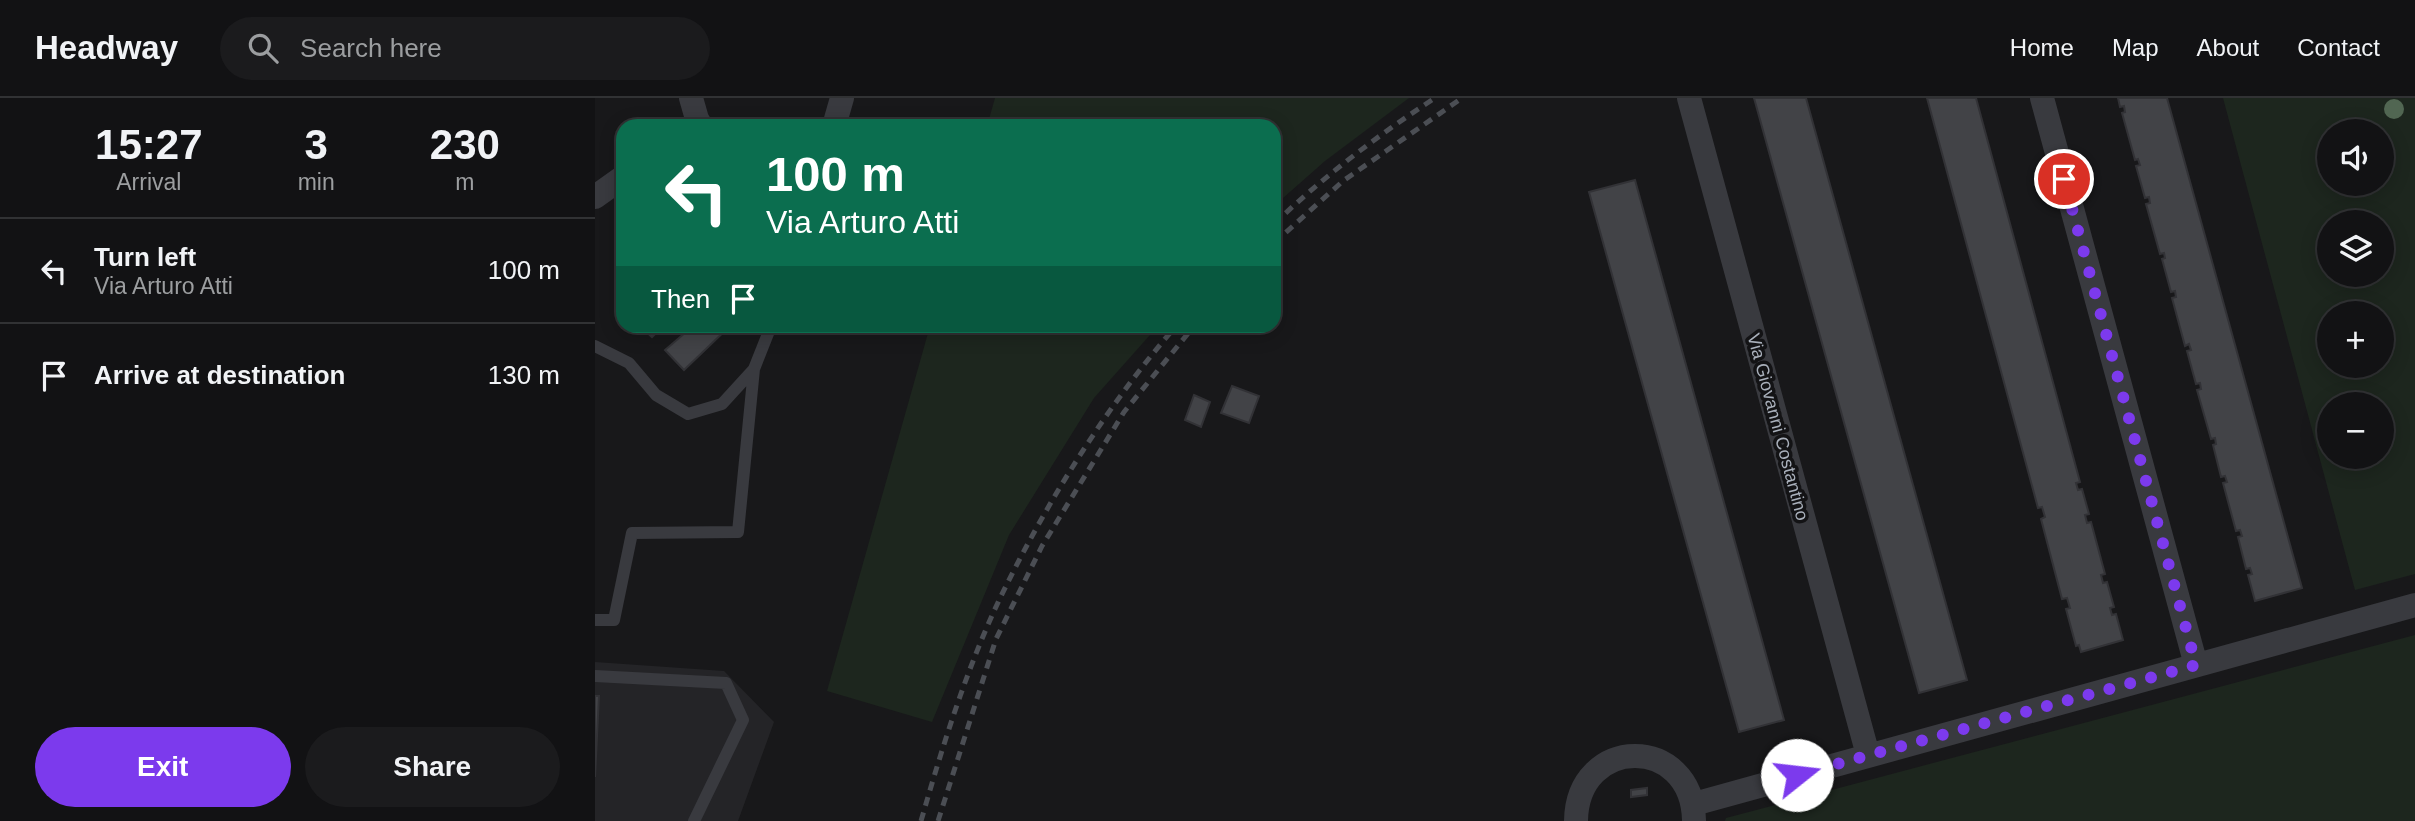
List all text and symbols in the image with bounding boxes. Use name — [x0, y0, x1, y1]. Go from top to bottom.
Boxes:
search box — [220, 17, 710, 80]
text: Headway — [35, 29, 178, 66]
icon: search — [244, 29, 282, 67]
text: Search here — [300, 33, 442, 63]
text: Home — [2010, 34, 2074, 61]
text: Map — [2112, 34, 2159, 61]
text: About — [2197, 34, 2259, 61]
text: Contact — [2297, 34, 2380, 61]
map controls — [2317, 119, 2394, 469]
button: sound — [2317, 119, 2394, 196]
text: 15:27 — [95, 121, 203, 168]
text: 3 — [304, 121, 328, 168]
text: 230 — [430, 121, 500, 168]
icon: left — [651, 147, 742, 238]
text: 100 m — [766, 147, 905, 201]
pin — [2034, 149, 2094, 209]
icon: arrive — [2045, 160, 2083, 198]
text: Arrival — [116, 169, 181, 195]
text: min — [298, 169, 335, 195]
text: m — [455, 169, 474, 195]
text: Via Arturo Atti — [766, 204, 959, 240]
button: layers — [2317, 210, 2394, 287]
text: Turn left — [94, 242, 196, 272]
icon: left — [35, 252, 73, 290]
text: 100 m — [488, 255, 560, 285]
text: Via Arturo Atti — [94, 273, 233, 299]
icon: arrive — [724, 280, 762, 318]
text: Then — [651, 284, 710, 314]
button: + — [2317, 301, 2394, 378]
street label: Via Giovanni Costantino — [1743, 331, 1813, 523]
icon: arrive — [35, 357, 73, 395]
text: Arrive at destination — [94, 360, 345, 390]
text: 130 m — [488, 360, 560, 390]
button: − — [2317, 392, 2394, 469]
button: Exit — [35, 727, 291, 807]
button: Share — [305, 727, 560, 807]
position arrow — [1760, 738, 1834, 812]

